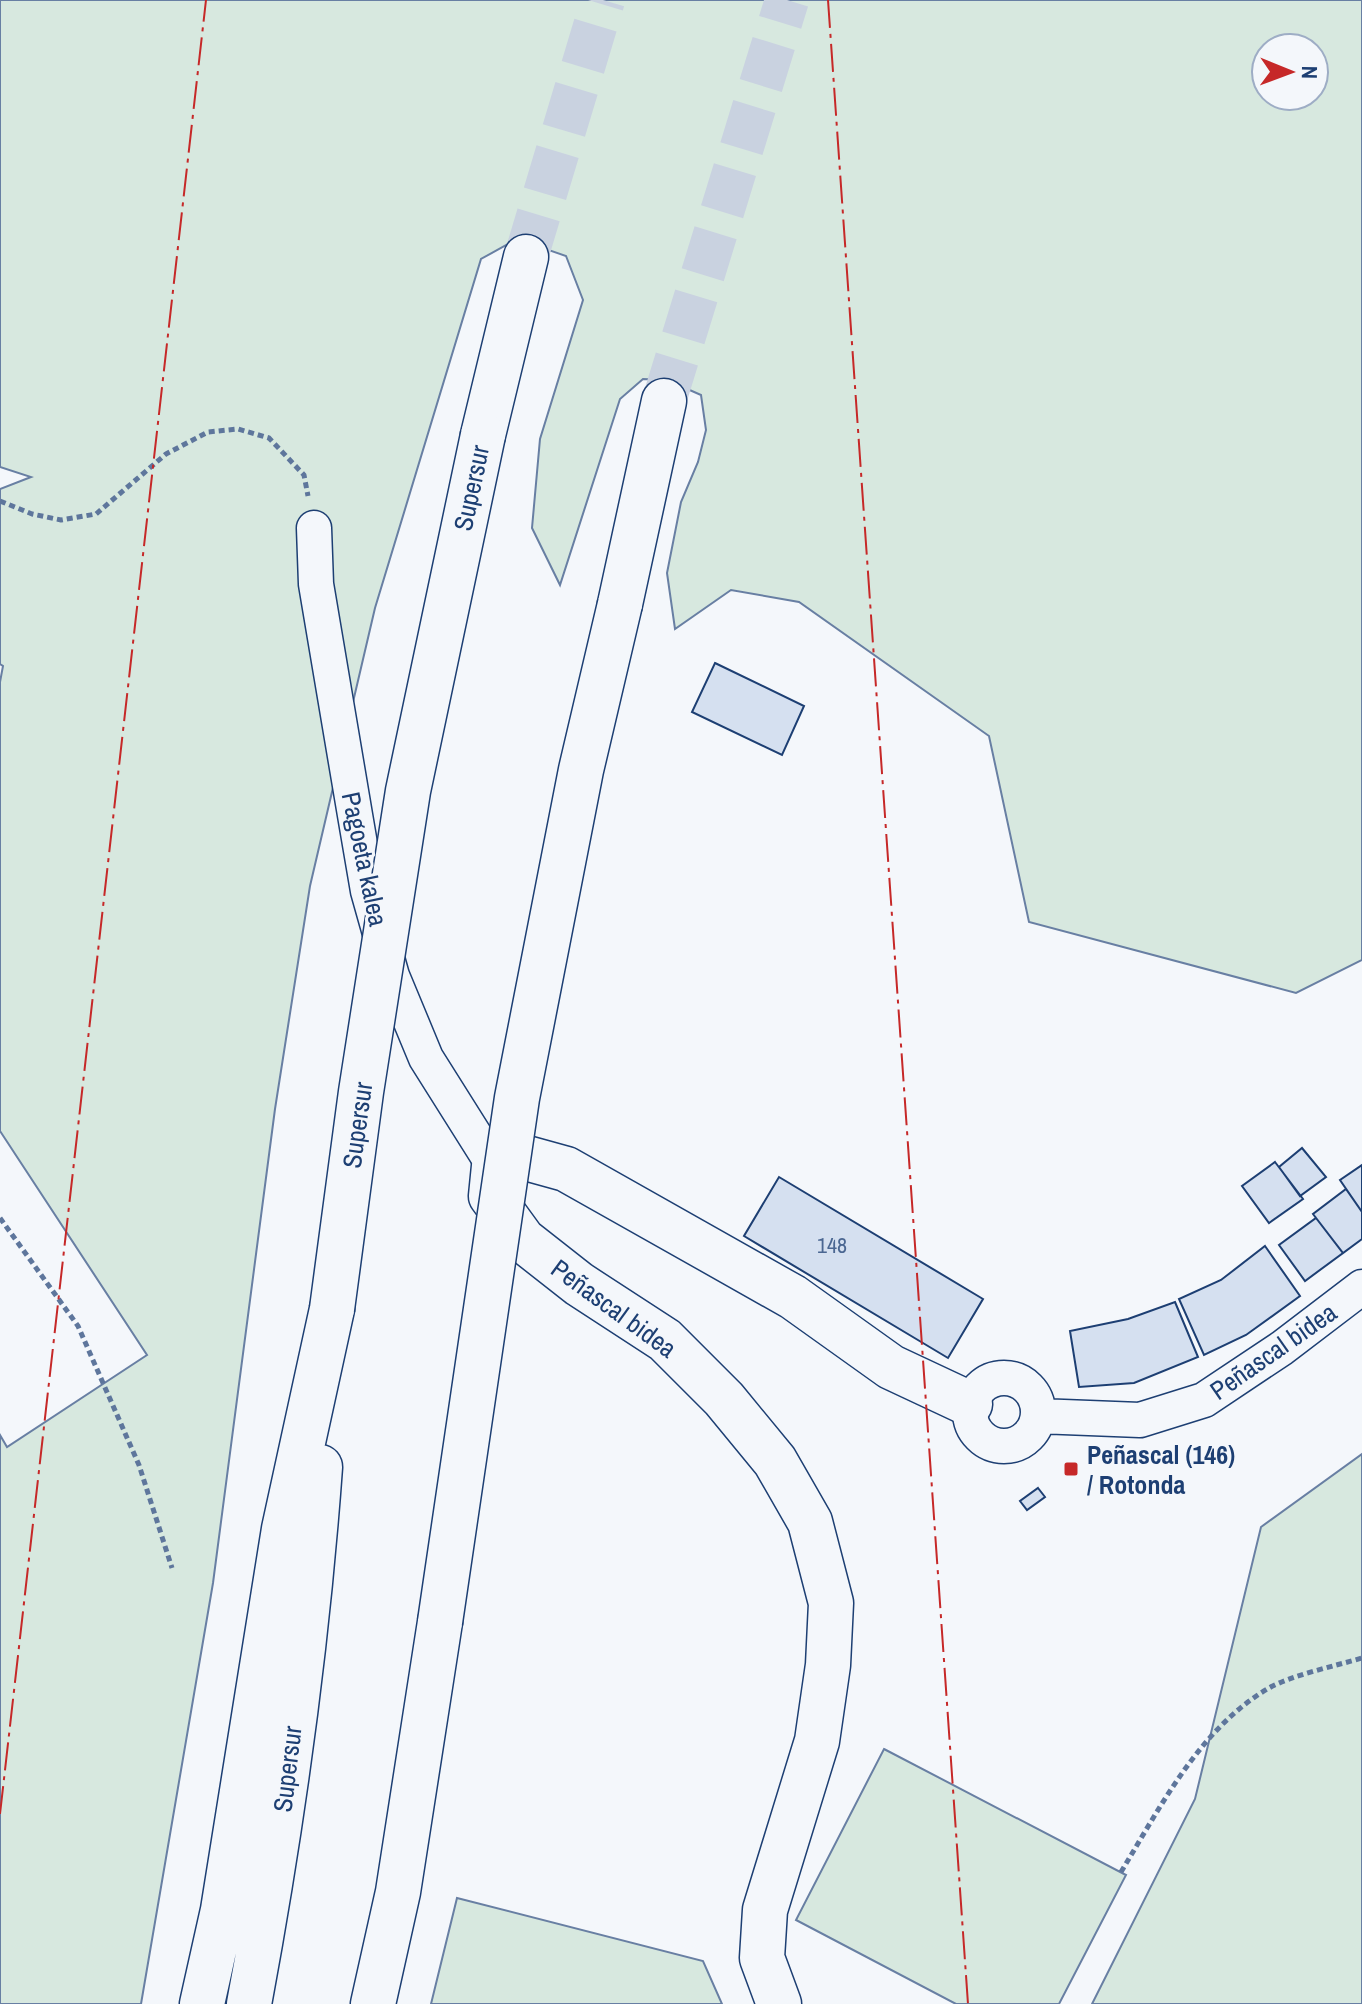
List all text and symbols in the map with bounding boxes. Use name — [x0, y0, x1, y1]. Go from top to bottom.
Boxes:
north arrow — [1250, 32, 1330, 112]
text: N — [1295, 66, 1325, 79]
street label: Supersur — [445, 442, 497, 534]
street label: Pagoeta kalea — [334, 789, 396, 929]
street label: Supersur — [334, 1080, 380, 1170]
house number: 148 — [817, 1230, 847, 1260]
street label: Peñascal bidea — [544, 1251, 684, 1365]
street label: Peñascal bidea — [1203, 1294, 1343, 1407]
place label: Peñascal (146) / Rotonda — [1087, 1437, 1235, 1502]
marker: Peñascal (146) / Rotonda — [1062, 1460, 1080, 1478]
street label: Supersur — [264, 1724, 310, 1814]

